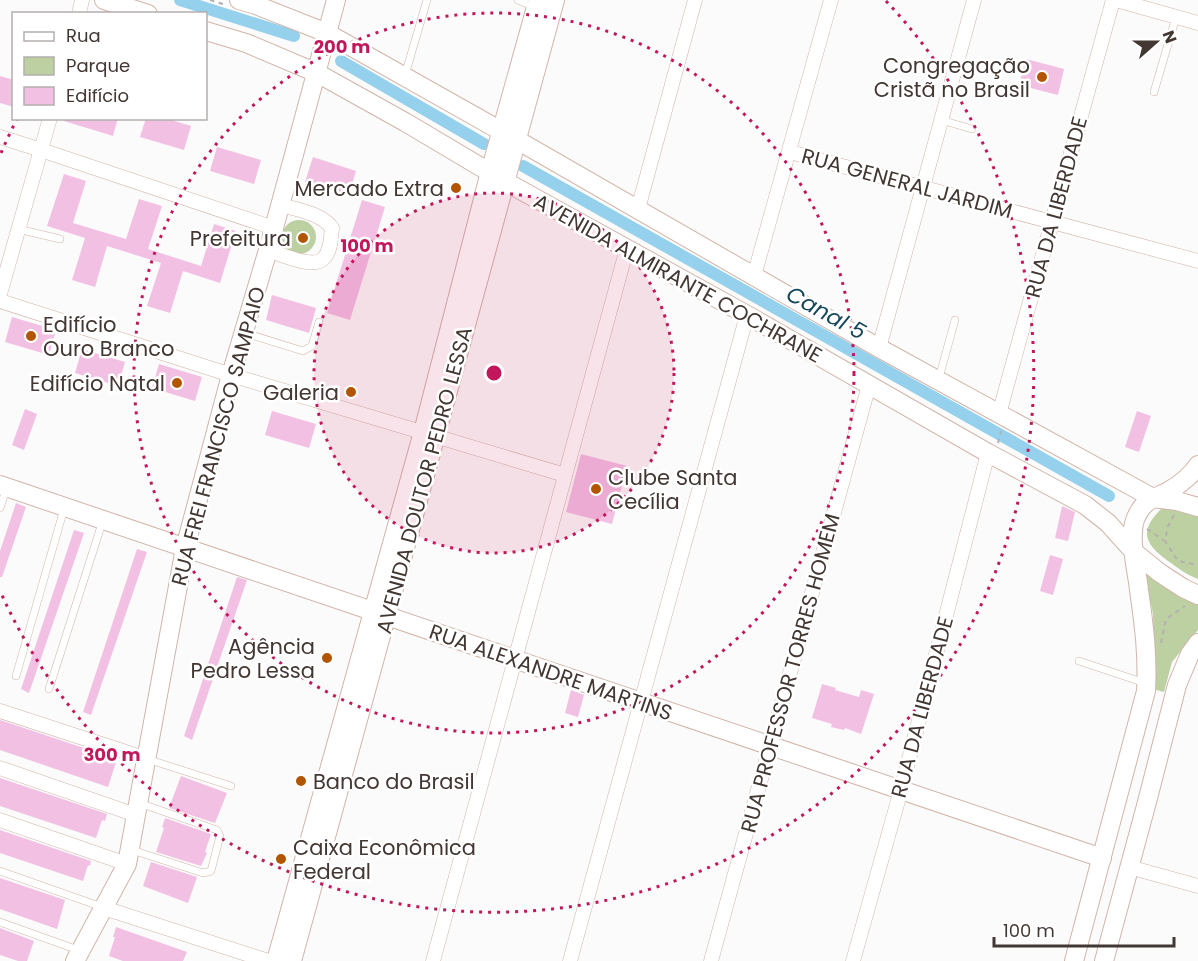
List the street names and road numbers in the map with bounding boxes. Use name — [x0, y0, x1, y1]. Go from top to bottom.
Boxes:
street label: RUA DA LIBERDADE — [1018, 113, 1094, 301]
street label: RUA GENERAL JARDIM — [798, 141, 1016, 225]
street label: AVENIDA ALMIRANTE COCHRANE — [529, 186, 827, 370]
street label: RUA FREI FRANCISCO SAMPAIO — [164, 283, 272, 589]
street label: AVENIDA DOUTOR PEDRO LESSA — [369, 323, 479, 637]
street label: RUA PROFESSOR TORRES HOMEM — [733, 510, 847, 836]
street label: RUA DA LIBERDADE — [884, 613, 960, 801]
street label: RUA ALEXANDRE MARTINS — [426, 617, 676, 727]

